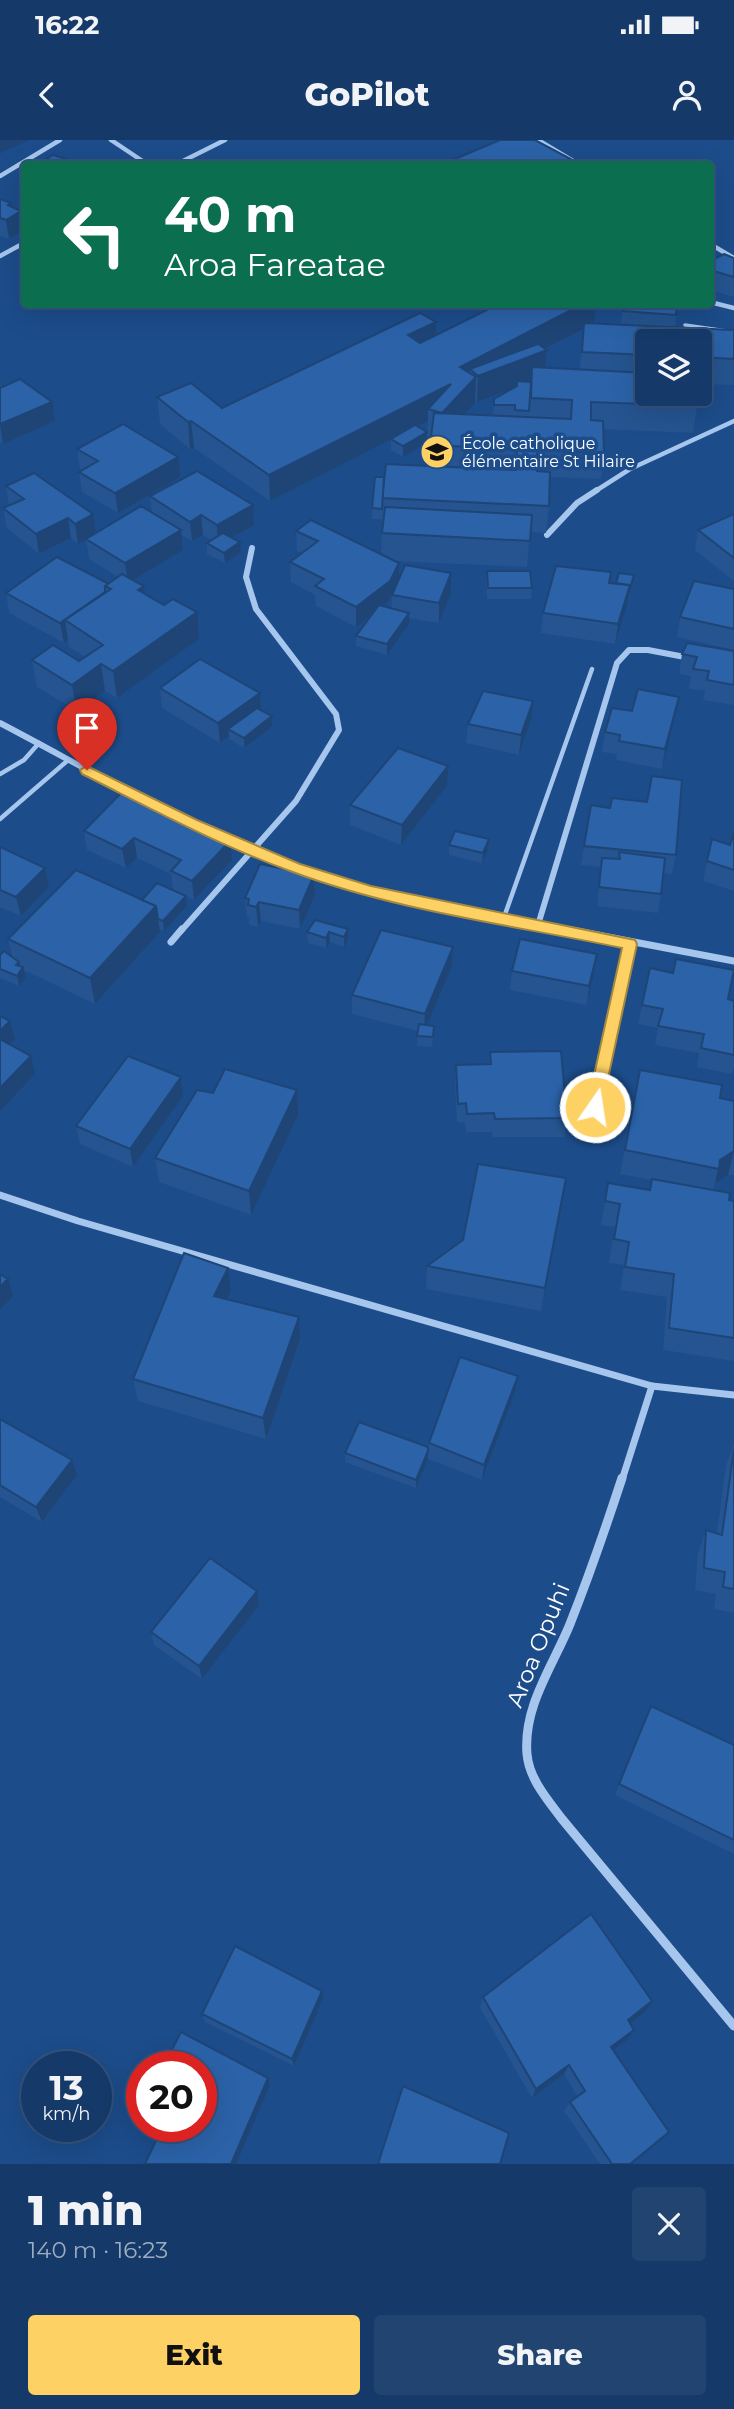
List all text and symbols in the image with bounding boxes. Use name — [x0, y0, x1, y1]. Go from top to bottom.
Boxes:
text: 16:22 — [35, 9, 99, 41]
text: GoPilot — [304, 75, 430, 114]
icon: back — [28, 76, 66, 114]
icon: person — [668, 76, 706, 114]
text: 40 m — [164, 185, 296, 244]
icon: left — [49, 189, 140, 280]
text: Aroa Fareatae — [164, 245, 386, 284]
map controls — [635, 329, 712, 406]
button: layers — [635, 329, 712, 406]
school or university icon: École catholique élémentaire St Hilaire — [418, 433, 456, 471]
place label: École catholique élémentaire St Hilaire — [462, 434, 635, 471]
pin — [57, 698, 117, 770]
icon: arrive — [68, 709, 106, 747]
position arrow — [558, 1070, 632, 1144]
street label: Aroa Opuhi — [500, 1579, 576, 1711]
speed limit sign: 20 — [126, 2051, 217, 2142]
text: 13 — [49, 2066, 84, 2109]
text: km/h — [42, 2103, 91, 2125]
text: 1 min — [28, 2184, 144, 2236]
button: close — [632, 2187, 706, 2261]
text: 140 m · 16:23 — [28, 2236, 168, 2264]
button: Exit — [28, 2315, 360, 2395]
button: Share — [374, 2315, 706, 2395]

